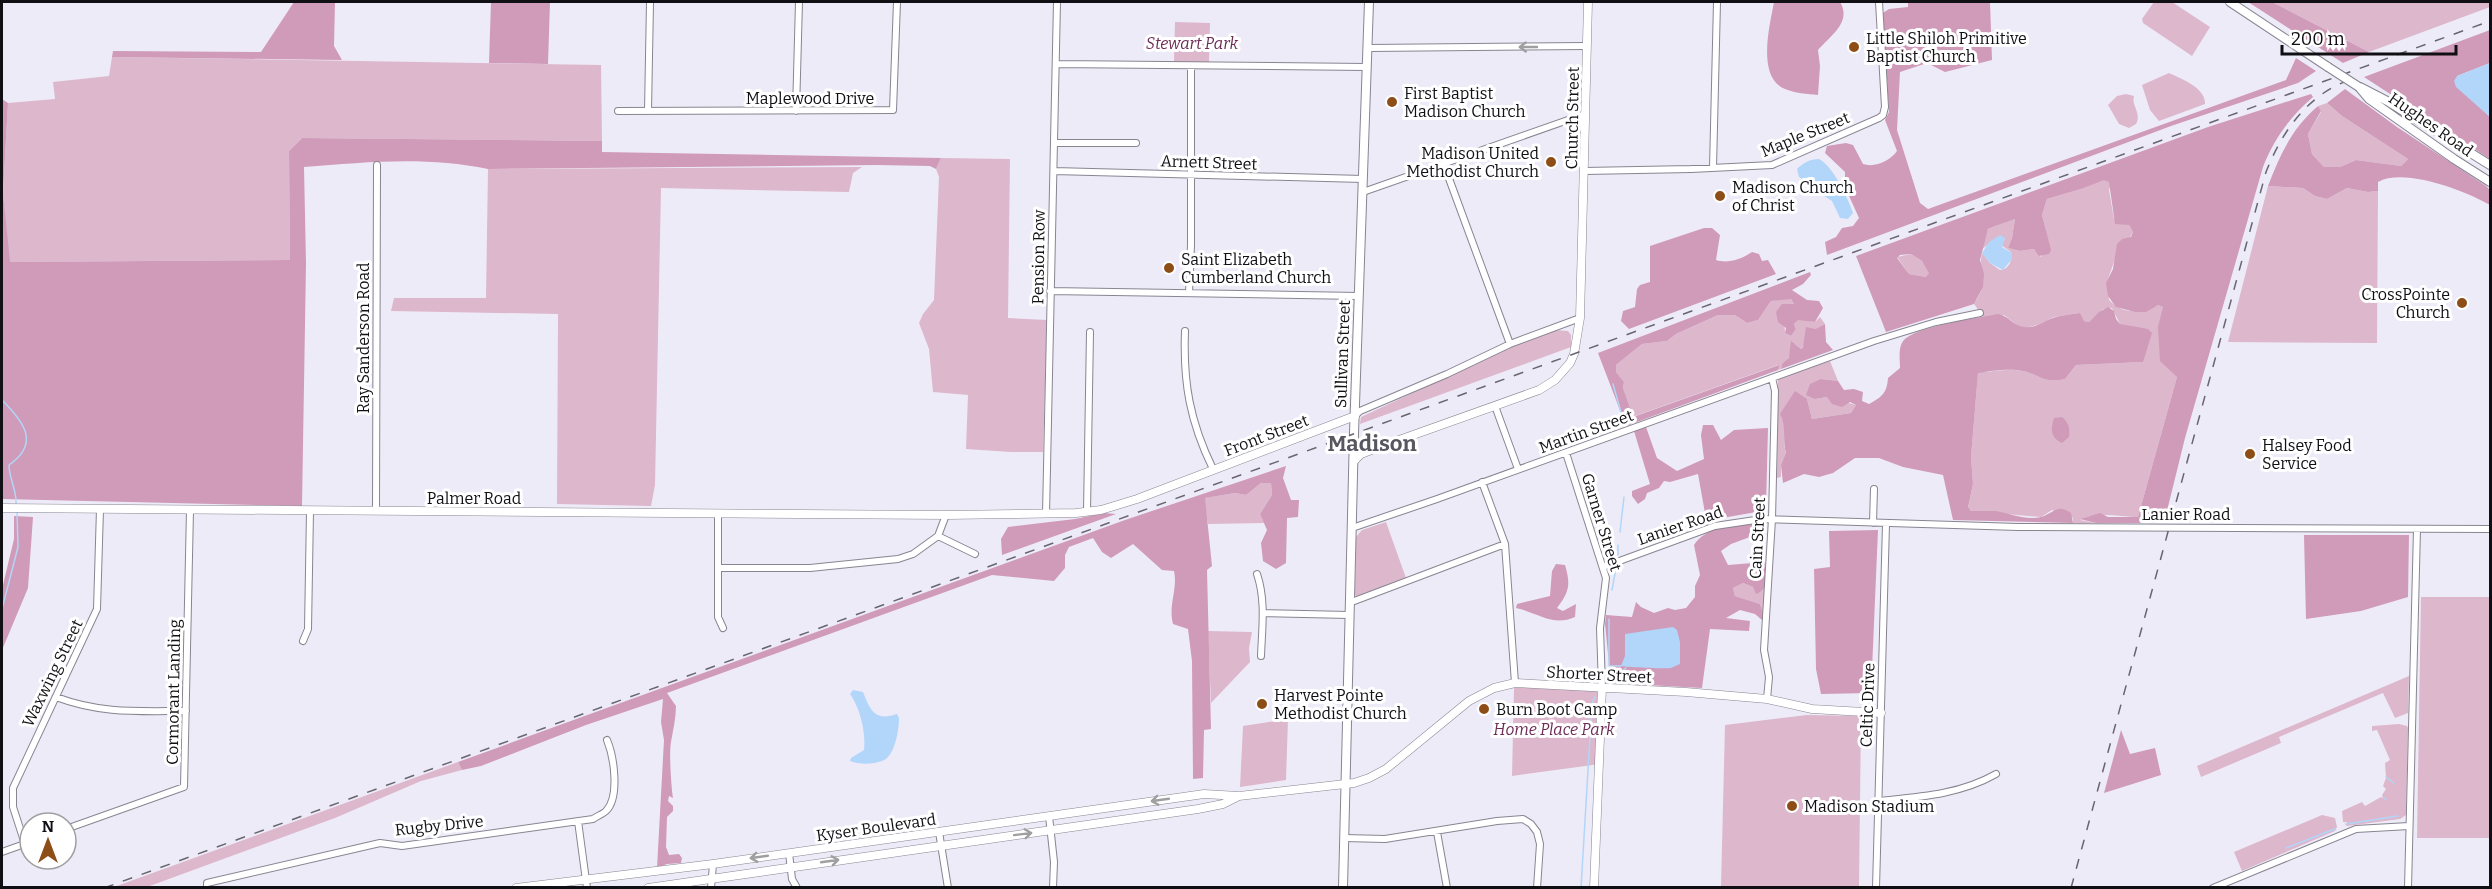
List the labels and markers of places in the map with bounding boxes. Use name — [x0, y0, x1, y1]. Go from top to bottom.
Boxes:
place label: Little Shiloh Primitive Baptist Church — [1866, 29, 2027, 66]
marker: Little Shiloh Primitive Baptist Church — [1847, 40, 1861, 54]
place label: First Baptist Madison Church — [1404, 84, 1526, 121]
marker: First Baptist Madison Church — [1385, 95, 1399, 109]
place label: Madison United Methodist Church — [1406, 144, 1540, 181]
marker: Madison United Methodist Church — [1544, 155, 1558, 169]
place label: Madison Church of Christ — [1732, 178, 1854, 215]
marker: Madison Church of Christ — [1713, 189, 1727, 203]
place label: Saint Elizabeth Cumberland Church — [1181, 250, 1331, 287]
marker: Saint Elizabeth Cumberland Church — [1162, 261, 1176, 275]
place label: CrossPointe Church — [2361, 285, 2450, 322]
marker: CrossPointe Church — [2455, 296, 2469, 310]
place label: Halsey Food Service — [2262, 436, 2352, 473]
marker: Halsey Food Service — [2243, 447, 2257, 461]
place label: Harvest Pointe Methodist Church — [1274, 686, 1407, 723]
marker: Harvest Pointe Methodist Church — [1255, 697, 1269, 711]
place label: Burn Boot Camp — [1496, 700, 1617, 719]
marker: Burn Boot Camp — [1477, 702, 1491, 716]
place label: Madison Stadium — [1804, 797, 1934, 816]
marker: Madison Stadium — [1785, 799, 1799, 813]

